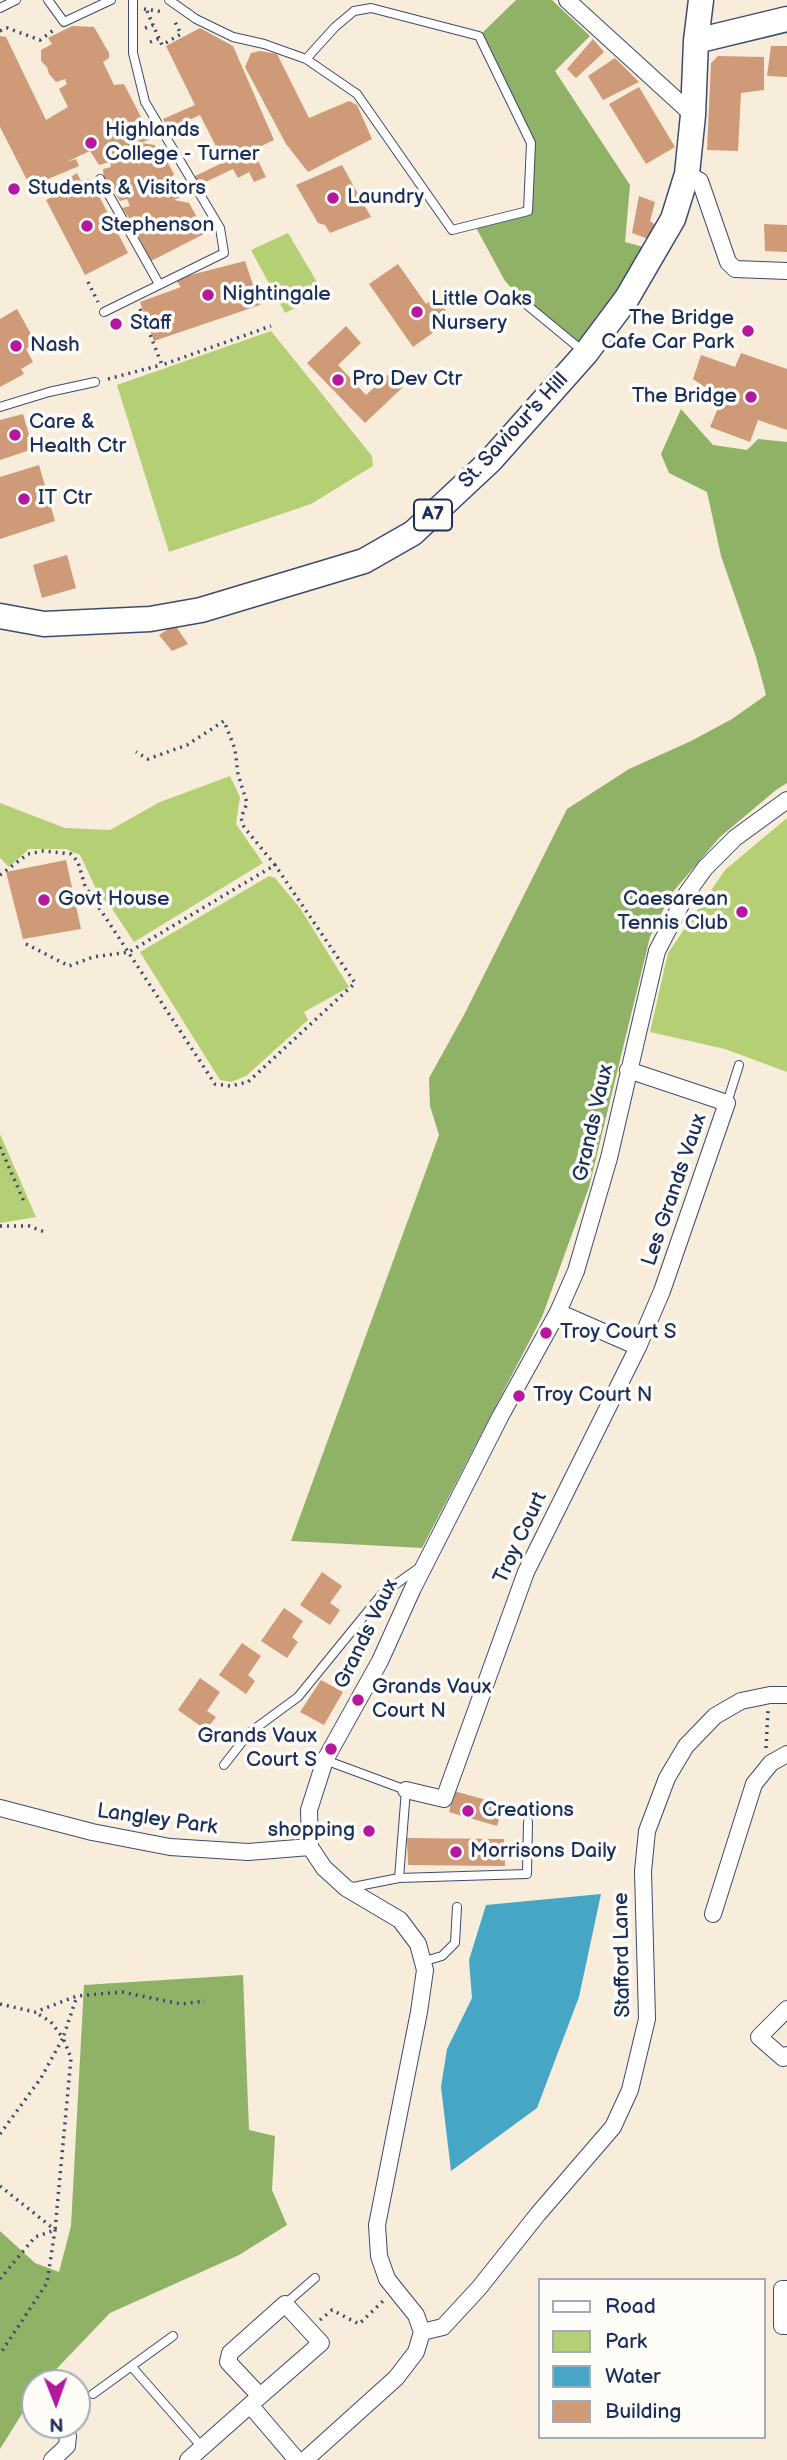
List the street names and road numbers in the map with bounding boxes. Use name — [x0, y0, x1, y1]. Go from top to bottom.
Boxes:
street label: St. Saviour's Hill — [454, 368, 574, 494]
road number: A7 — [414, 500, 452, 530]
street label: Grands Vaux — [568, 1062, 620, 1184]
street label: Les Grands Vaux — [637, 1111, 713, 1269]
street label: Troy Court — [489, 1488, 553, 1588]
street label: Grands Vaux — [329, 1575, 405, 1693]
street label: Langley Park — [95, 1799, 219, 1841]
street label: Stafford Lane — [609, 1892, 637, 2018]

